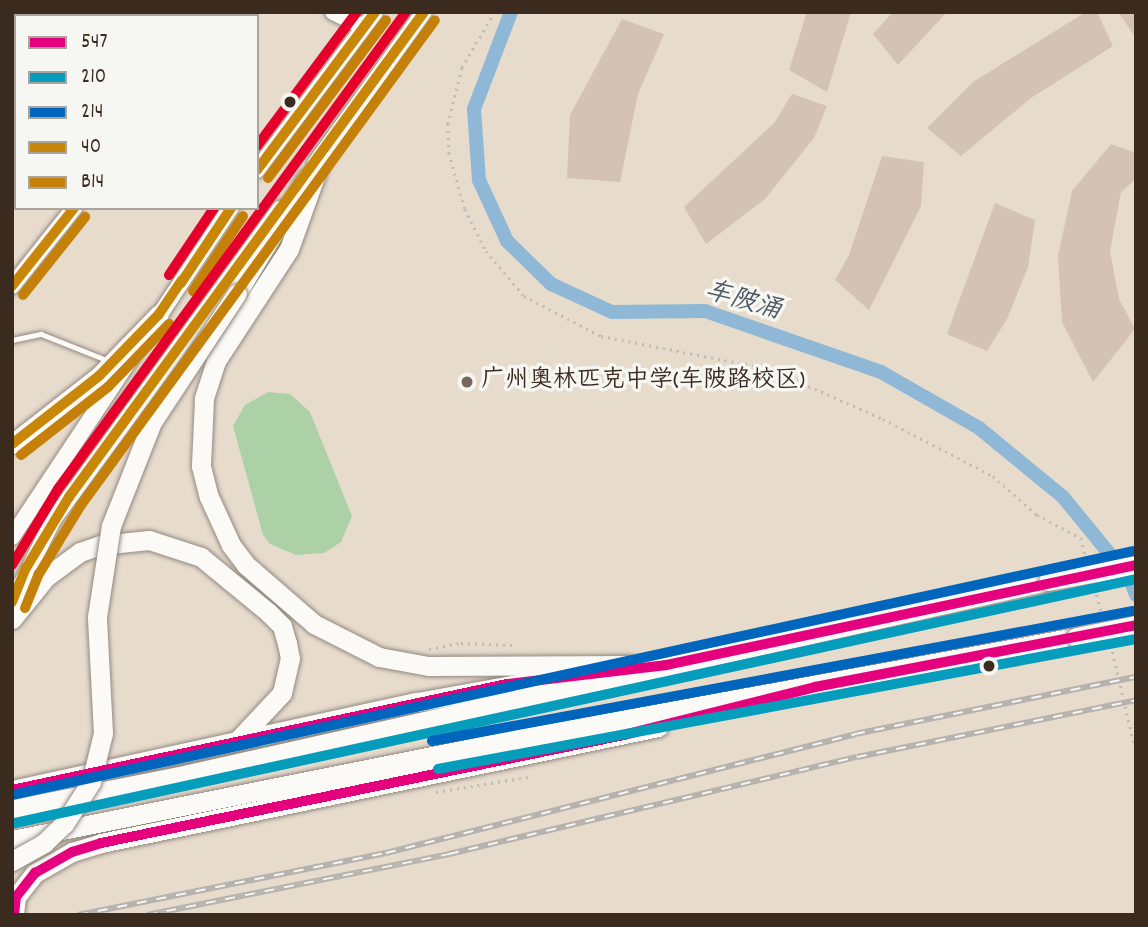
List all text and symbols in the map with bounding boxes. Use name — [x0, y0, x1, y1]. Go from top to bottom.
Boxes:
legend — [14, 14, 259, 210]
text: 547 — [81, 28, 107, 58]
text: 210 — [81, 63, 106, 93]
unlabelled marker — [283, 95, 297, 109]
text: 214 — [81, 98, 104, 128]
text: 40 — [81, 133, 101, 163]
text: B14 — [81, 168, 104, 198]
water label: 车陂涌 — [701, 276, 785, 328]
place label: 广州奥林匹克中学(车陂路校区) — [481, 368, 805, 396]
marker: 广州奥林匹克中学(车陂路校区) — [459, 374, 475, 390]
unlabelled marker — [982, 659, 996, 673]

